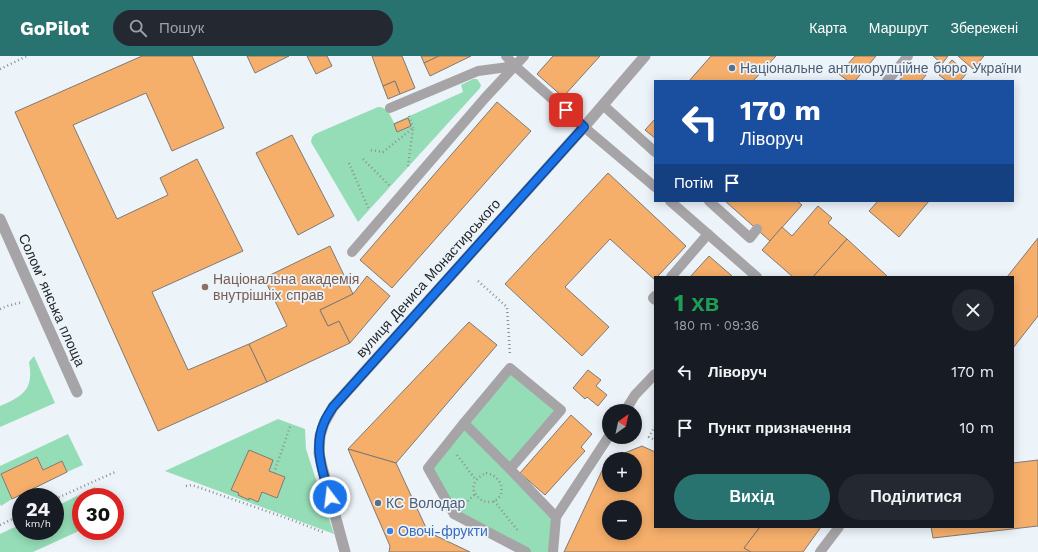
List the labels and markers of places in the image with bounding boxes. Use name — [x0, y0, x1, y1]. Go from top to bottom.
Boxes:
place label: Національне антикорупційне бюро України — [740, 60, 1022, 76]
marker: Національне антикорупційне бюро України — [727, 63, 737, 73]
pin — [549, 93, 583, 127]
place label: Національна академія внутрішніх справ — [213, 271, 359, 303]
marker: Національна академія внутрішніх справ — [200, 282, 210, 292]
place label: КС Володар — [386, 495, 465, 511]
marker: КС Володар — [373, 498, 383, 508]
place label: Овочі-фрукти — [398, 523, 488, 539]
marker: Овочі-фрукти — [385, 526, 395, 536]

